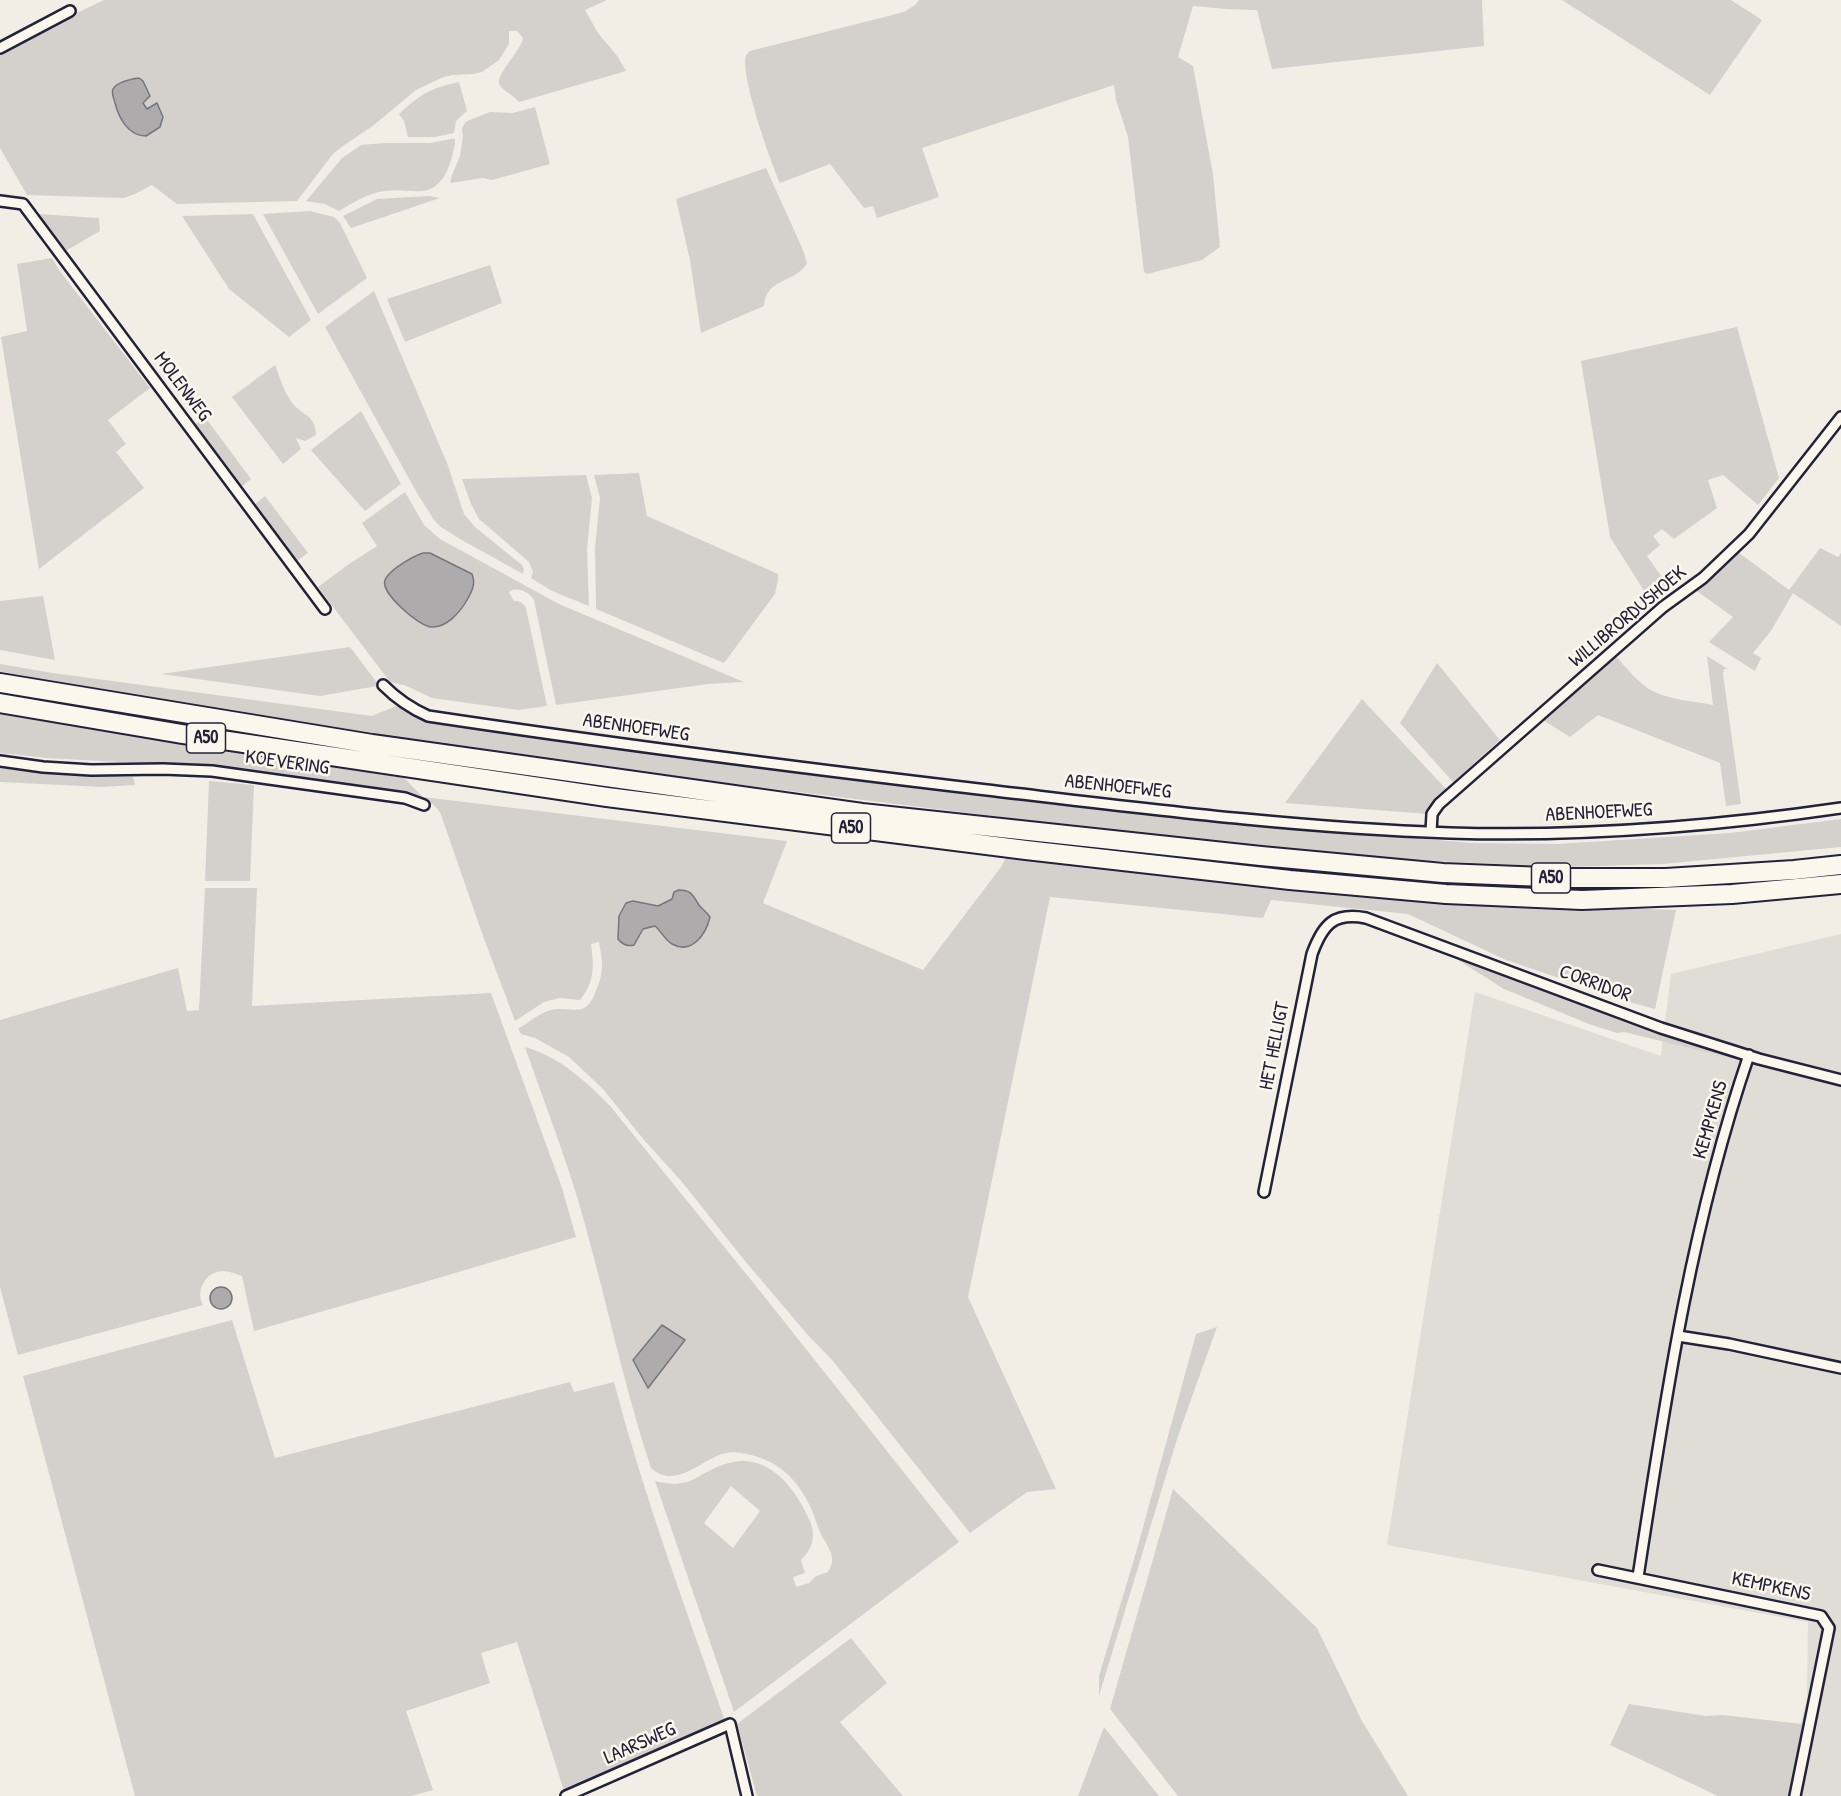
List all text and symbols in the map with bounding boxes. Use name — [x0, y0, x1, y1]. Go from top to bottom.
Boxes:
street label: MOLENWEG — [148, 348, 216, 426]
street label: WILLIBRORDUSHOEK — [1565, 561, 1691, 673]
street label: ABENHOEFWEG — [581, 709, 691, 747]
road number: A50 — [186, 723, 226, 753]
street label: KOEVERING — [243, 745, 331, 781]
street label: ABENHOEFWEG — [1064, 769, 1172, 805]
street label: ABENHOEFWEG — [1545, 798, 1653, 828]
road number: A50 — [832, 813, 870, 843]
road number: A50 — [1532, 863, 1570, 893]
street label: CORRIDOR — [1556, 960, 1634, 1008]
street label: HET HELLIGT — [1255, 1000, 1295, 1092]
street label: KEMPKENS — [1688, 1078, 1734, 1162]
street label: KEMPKENS — [1729, 1567, 1813, 1607]
street label: LAARSWEG — [600, 1718, 680, 1770]

